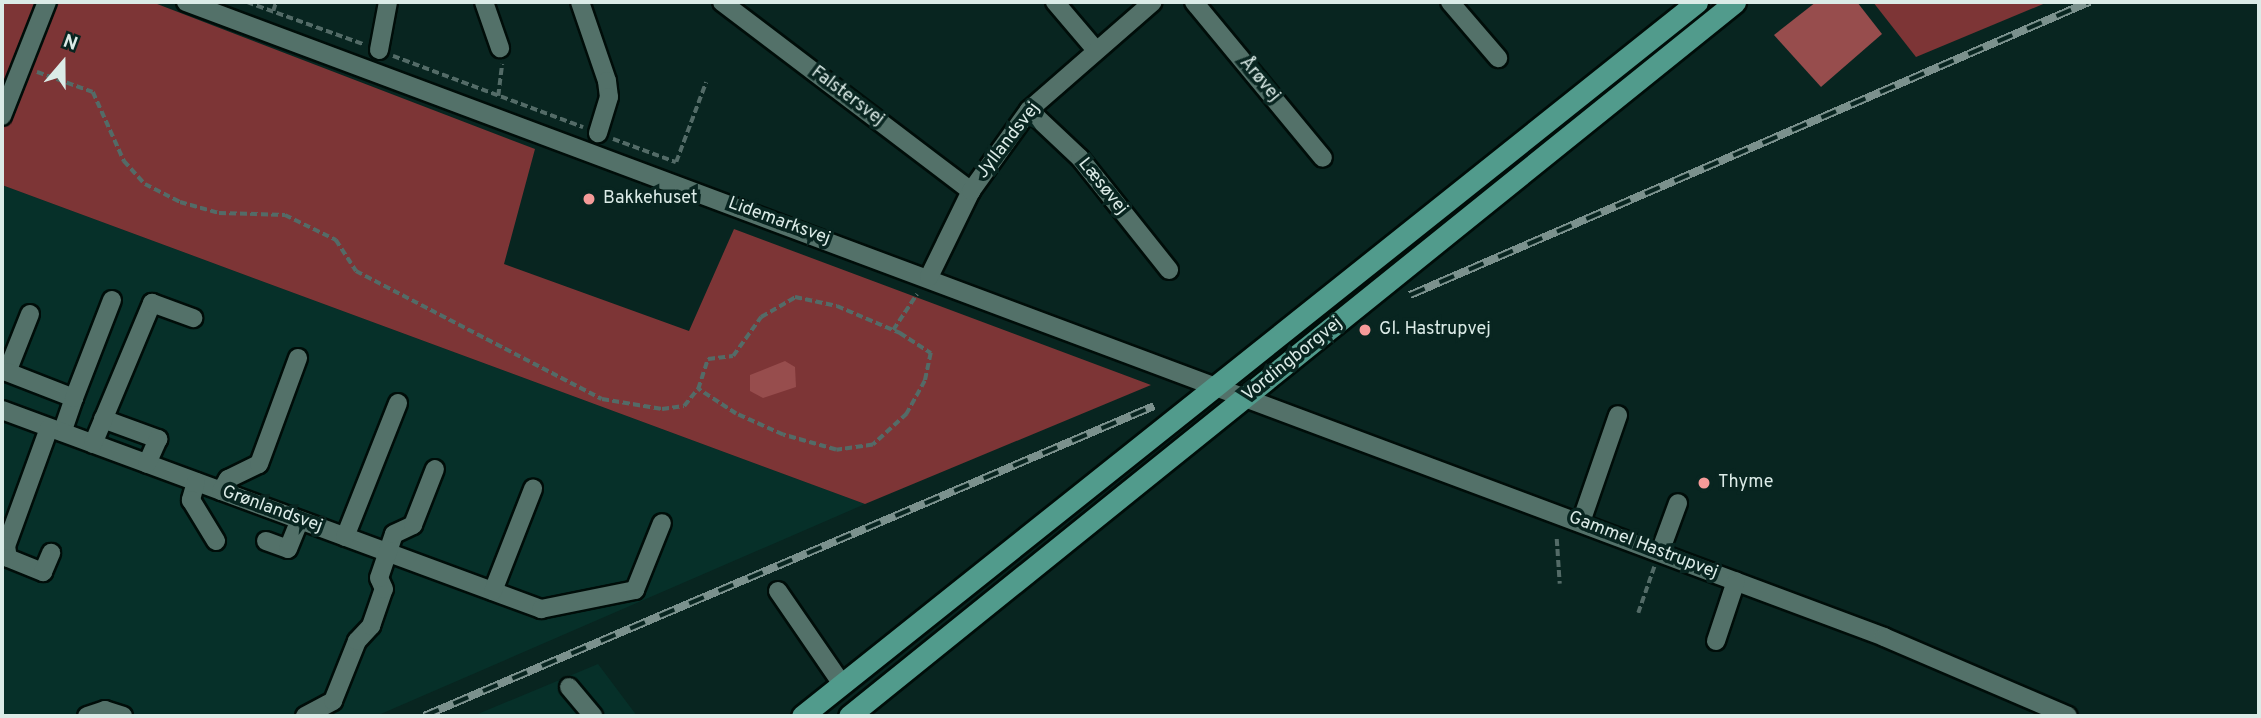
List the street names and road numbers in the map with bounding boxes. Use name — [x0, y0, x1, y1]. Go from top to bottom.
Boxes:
street label: Årøvej — [1234, 53, 1284, 107]
street label: Falstersvej — [806, 63, 888, 131]
street label: Jyllandsvej — [973, 99, 1045, 183]
street label: Læsøvej — [1073, 154, 1131, 220]
street label: Lidemarksvej — [725, 194, 833, 250]
street label: Vordingborgvej — [1239, 313, 1347, 407]
street label: Grønlandsvej — [219, 482, 325, 538]
street label: Gammel Hastrupvej — [1565, 508, 1721, 584]

